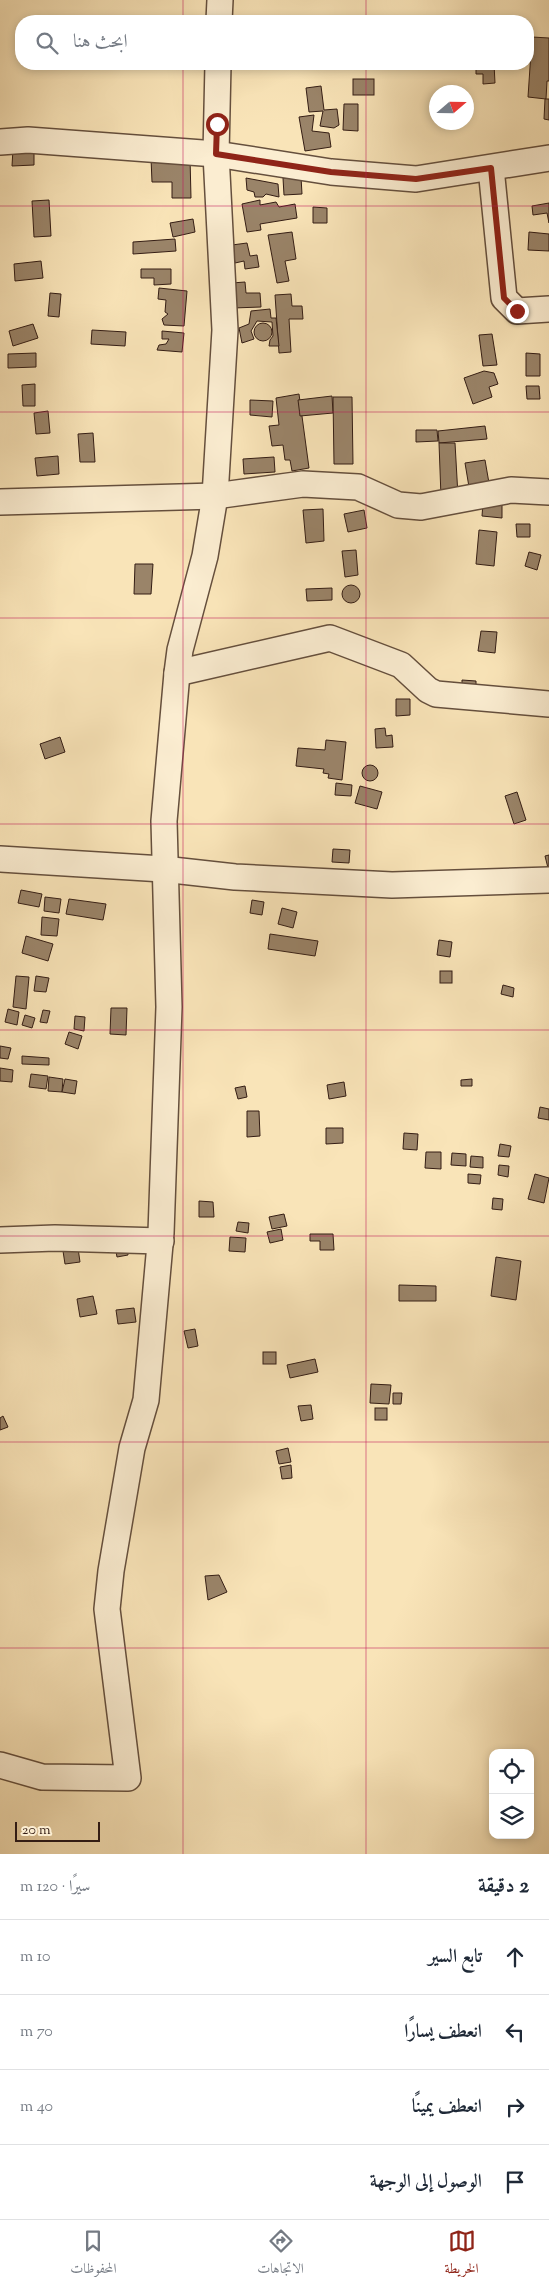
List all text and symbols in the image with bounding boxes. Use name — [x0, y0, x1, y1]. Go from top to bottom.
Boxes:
search box — [15, 15, 534, 70]
icon: search — [33, 29, 61, 57]
text: ابحث هنا — [73, 29, 128, 56]
north arrow — [429, 85, 474, 130]
route start — [206, 113, 229, 136]
route end — [506, 300, 529, 323]
map controls — [489, 1749, 534, 1839]
button: locate — [489, 1749, 534, 1794]
button: layers — [489, 1794, 534, 1839]
scale bar — [15, 1819, 100, 1842]
text: 20 m — [22, 1821, 51, 1841]
text: 2 دقيقة — [478, 1872, 529, 1902]
text: سيرًا · 120 m — [20, 1876, 90, 1899]
icon: ahead — [501, 1943, 529, 1971]
text: تابع السير — [428, 1944, 482, 1971]
text: 10 m — [20, 1946, 50, 1969]
icon: left — [501, 2018, 529, 2046]
text: انعطف يسارًا — [404, 2019, 482, 2046]
text: 70 m — [20, 2021, 53, 2044]
icon: right — [501, 2093, 529, 2121]
text: انعطف يمينًا — [412, 2094, 482, 2121]
text: 40 m — [20, 2096, 53, 2119]
icon: arrive — [501, 2168, 529, 2196]
text: الوصول إلى الوجهة — [370, 2169, 482, 2196]
tab: المحفوظات — [70, 2227, 117, 2282]
tab: الاتجاهات — [257, 2227, 304, 2282]
tab: الخريطة — [445, 2227, 479, 2282]

